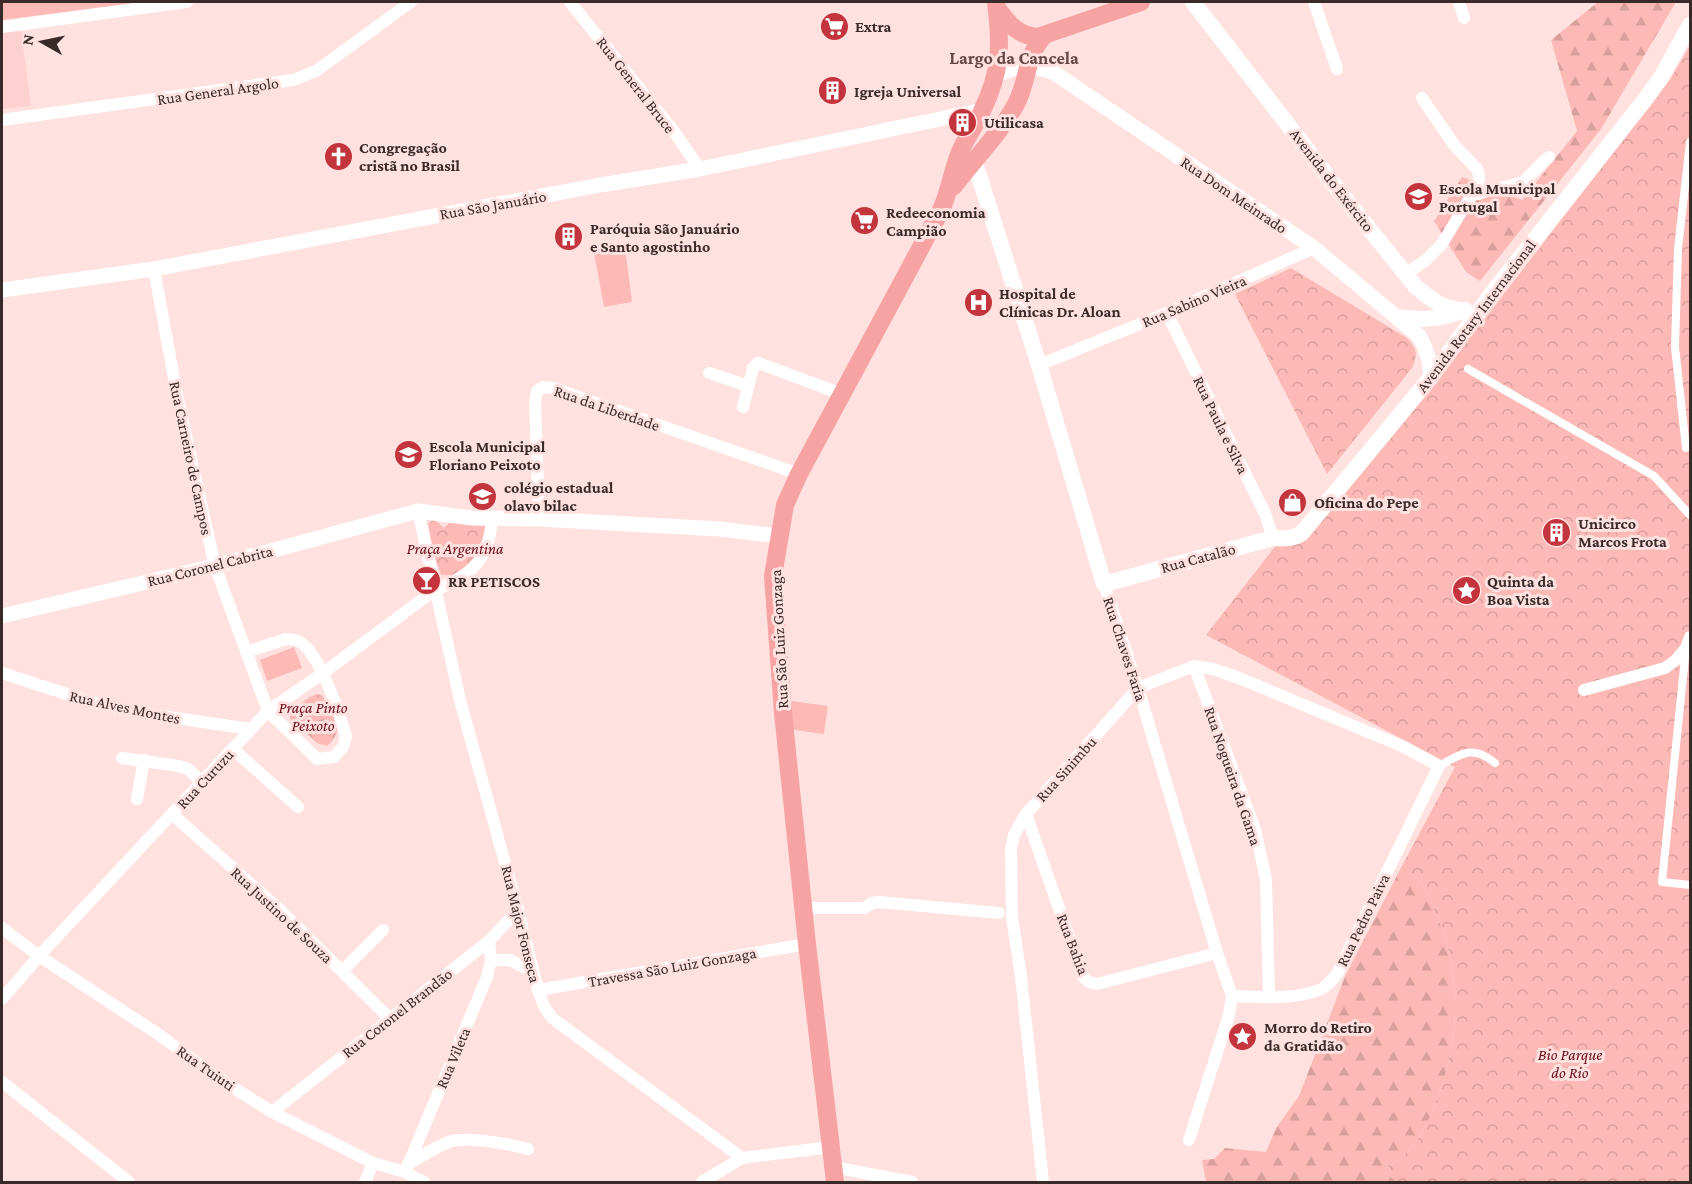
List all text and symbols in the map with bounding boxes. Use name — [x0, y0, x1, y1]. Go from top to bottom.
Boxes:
supermarket icon: Extra — [818, 10, 850, 42]
north arrow — [12, 12, 72, 72]
place label: Extra — [855, 18, 892, 35]
text: N — [18, 33, 37, 46]
street label: Rua General Bruce — [593, 34, 679, 136]
district label: Largo da Cancela — [949, 48, 1079, 68]
street label: Rua General Argolo — [156, 74, 280, 109]
building icon: Igreja Universal — [817, 75, 849, 107]
place label: Igreja Universal — [854, 83, 962, 101]
building icon: Utilicasa — [947, 106, 979, 138]
place label: Utilicasa — [984, 114, 1044, 131]
street label: Avenida do Exército — [1287, 125, 1378, 235]
place label: Congregação cristã no Brasil — [359, 139, 460, 174]
church icon: Congregação cristã no Brasil — [322, 140, 354, 172]
street label: Rua Dom Meinrado — [1178, 153, 1290, 237]
place label: Escola Municipal Portugal — [1439, 180, 1556, 215]
school or university icon: Escola Municipal Portugal — [1402, 181, 1434, 213]
street label: Rua São Januário — [438, 187, 548, 224]
place label: Redeeconomia Campião — [886, 204, 986, 239]
supermarket icon: Redeeconomia Campião — [849, 205, 881, 237]
place label: Paróquia São Januário e Santo agostinho — [590, 220, 740, 255]
building icon: Paróquia São Januário e Santo agostinho — [553, 221, 585, 253]
street label: Avenida Rotary Internacional — [1413, 237, 1540, 396]
street label: Rua Sabino Vieira — [1139, 271, 1249, 331]
place label: Hospital de Clínicas Dr. Aloan — [999, 285, 1121, 320]
hospital icon: Hospital de Clínicas Dr. Aloan — [962, 286, 994, 318]
street label: Rua Paula e Silva — [1190, 373, 1252, 477]
street label: Rua Carneiro de Campos — [165, 380, 216, 537]
street label: Rua da Liberdade — [552, 382, 662, 434]
place label: Escola Municipal Floriano Peixoto — [429, 438, 546, 473]
school or university icon: Escola Municipal Floriano Peixoto — [392, 439, 424, 471]
place label: colégio estadual olavo bilac — [504, 479, 614, 514]
school or university icon: colégio estadual olavo bilac — [467, 480, 499, 512]
shop icon: Oficina do Pepe — [1277, 486, 1309, 518]
place label: Oficina do Pepe — [1314, 494, 1419, 511]
place label: Unicirco Marcos Frota — [1578, 515, 1667, 550]
building icon: Unicirco Marcos Frota — [1541, 516, 1573, 548]
park label: Praça Argentina — [406, 540, 504, 558]
street label: Rua Catalão — [1159, 540, 1237, 576]
street label: Rua Coronel Cabrita — [146, 542, 275, 590]
bar icon: RR PETISCOS — [411, 565, 443, 597]
street label: Rua São Luiz Gonzaga — [767, 568, 792, 709]
place label: RR PETISCOS — [448, 573, 540, 590]
place label: Quinta da Boa Vista — [1487, 573, 1554, 608]
place icon: Quinta da Boa Vista — [1450, 574, 1482, 606]
street label: Rua Chaves Faria — [1100, 595, 1150, 704]
street label: Rua Alves Montes — [68, 687, 182, 727]
park label: Praça Pinto Peixoto — [279, 699, 348, 734]
street label: Rua Nogueira da Gama — [1200, 704, 1265, 849]
street label: Rua Sinimbu — [1032, 733, 1100, 805]
street label: Rua Curuzu — [173, 745, 237, 812]
street label: Rua Justino de Souza — [227, 864, 337, 968]
street label: Rua Major Fonseca — [497, 864, 544, 985]
street label: Rua Pedro Paiva — [1333, 870, 1393, 969]
street label: Rua Bahia — [1054, 911, 1093, 977]
street label: Travessa São Luiz Gonzaga — [586, 944, 758, 991]
street label: Rua Coronel Brandão — [339, 965, 455, 1061]
place label: Morro do Retiro da Gratidão — [1264, 1019, 1372, 1054]
place icon: Morro do Retiro da Gratidão — [1227, 1020, 1259, 1052]
street label: Rua Vileta — [433, 1024, 474, 1091]
street label: Rua Tuiuti — [174, 1042, 238, 1094]
park label: Bio Parque do Rio — [1538, 1046, 1602, 1081]

